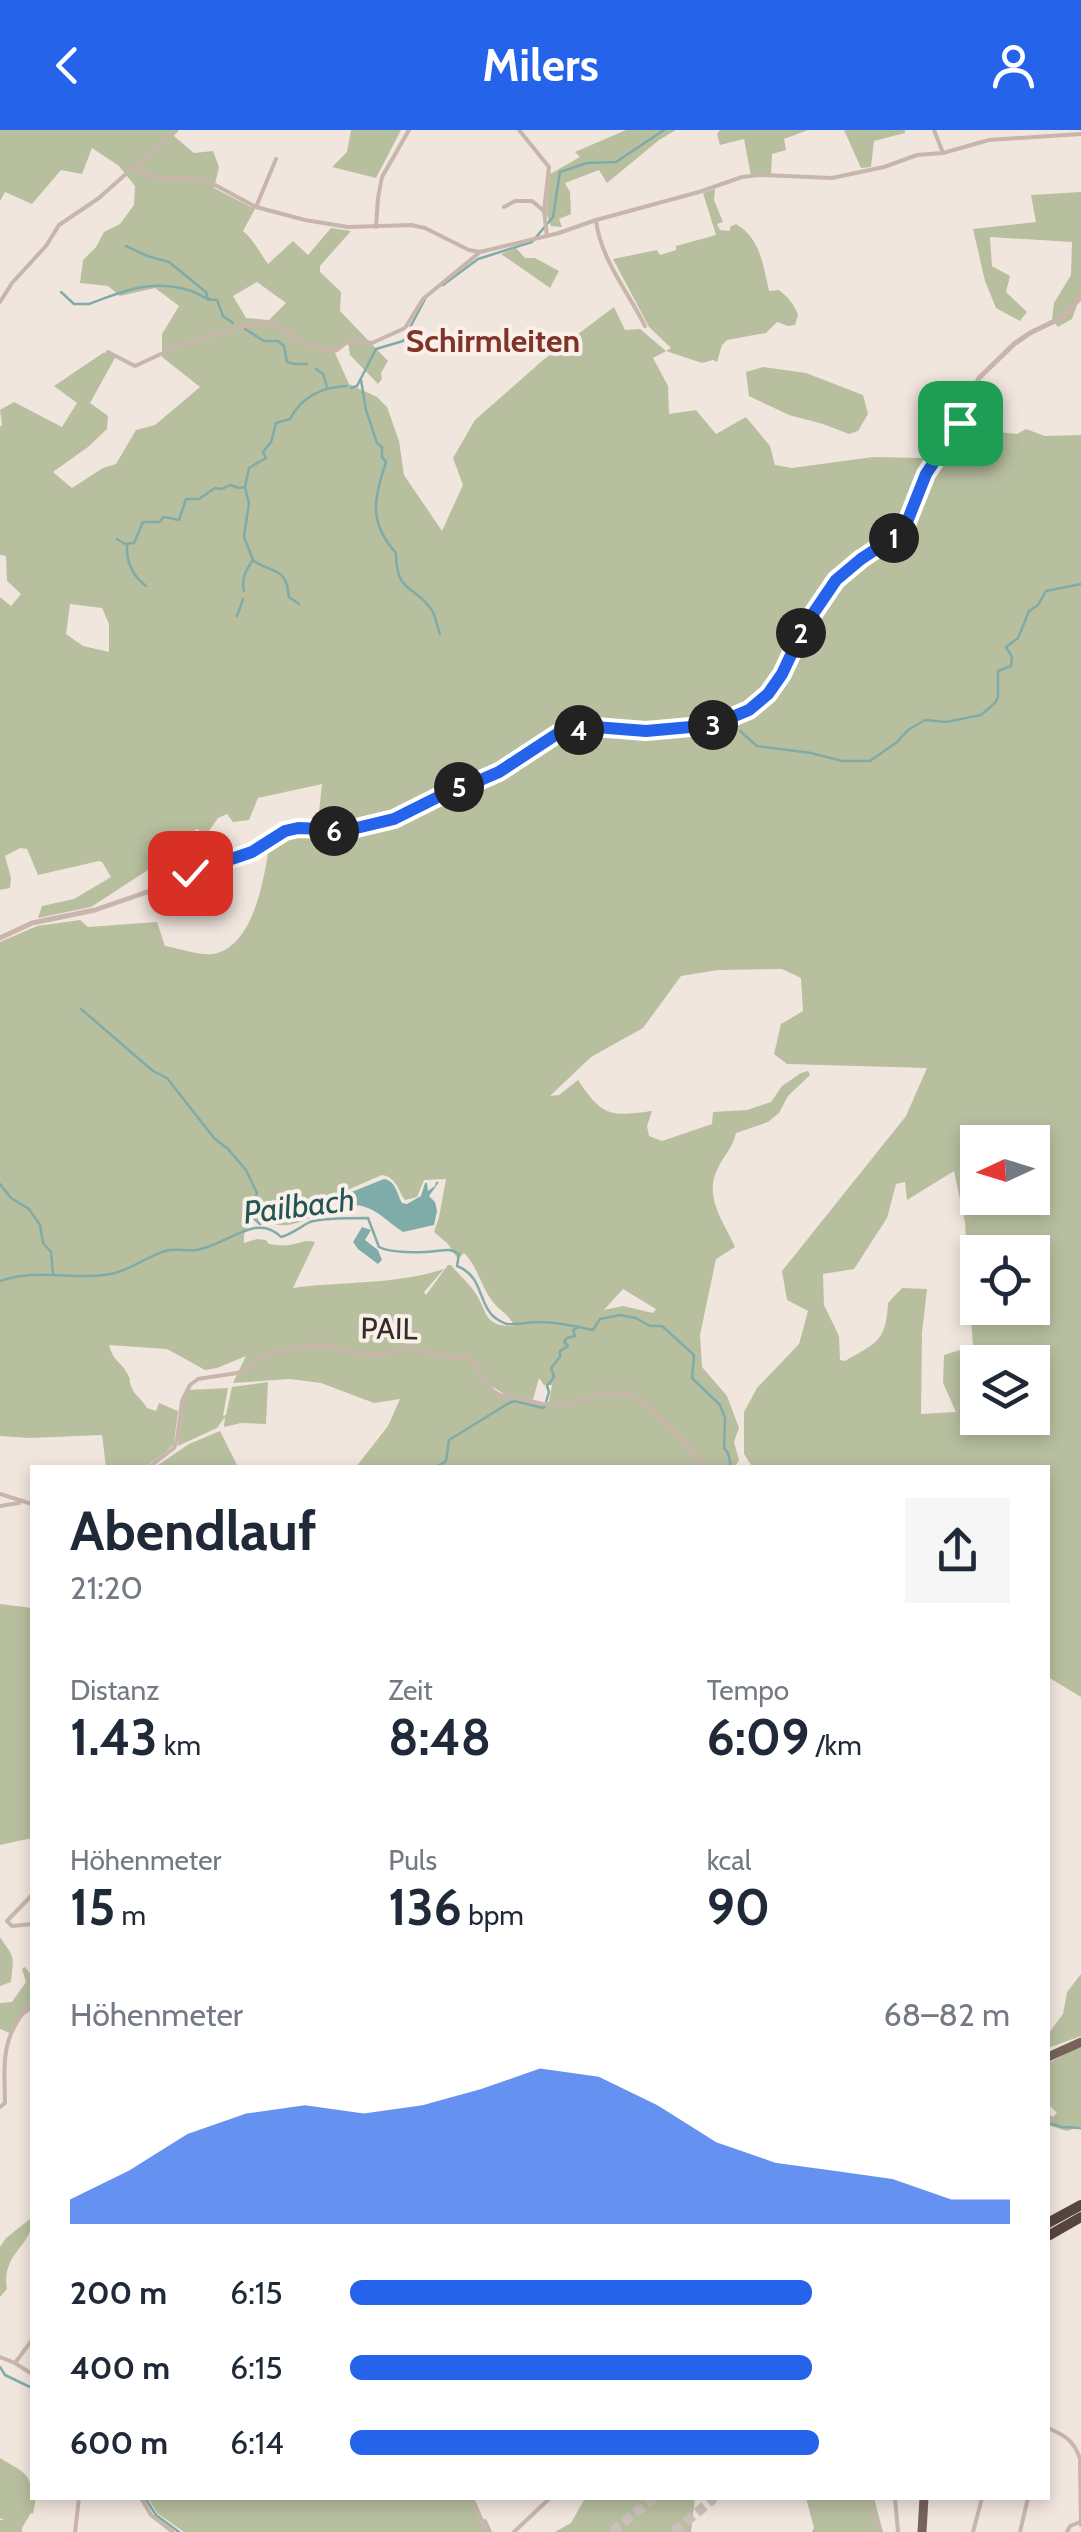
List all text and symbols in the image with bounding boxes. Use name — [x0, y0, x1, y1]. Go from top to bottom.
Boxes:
icon: back — [40, 38, 95, 93]
text: Milers — [482, 38, 599, 92]
icon: person — [986, 38, 1041, 93]
district label: Schirmleiten — [406, 321, 580, 360]
pin — [918, 381, 1003, 466]
icon: arrive — [933, 396, 988, 451]
pin: 1 — [869, 513, 919, 563]
text: 1 — [889, 521, 899, 555]
pin: 2 — [776, 608, 826, 658]
text: 2 — [794, 616, 808, 650]
pin: 3 — [688, 700, 738, 750]
pin: 4 — [554, 705, 604, 755]
text: 3 — [705, 708, 721, 742]
text: 4 — [570, 713, 588, 747]
pin: 5 — [434, 762, 484, 812]
text: 5 — [451, 770, 467, 804]
pin: 6 — [309, 806, 359, 856]
text: 6 — [326, 814, 342, 848]
pin — [148, 831, 233, 916]
icon: check — [163, 846, 218, 901]
north arrow — [960, 1125, 1050, 1215]
map controls — [960, 1125, 1050, 1435]
water label: Pailbach — [241, 1179, 357, 1232]
button: locate — [960, 1235, 1050, 1325]
street label: PAIL — [360, 1310, 418, 1347]
button: layers — [960, 1345, 1050, 1435]
text: Abendlauf — [70, 1497, 317, 1564]
button: share — [905, 1498, 1010, 1603]
text: 21:20 — [70, 1568, 143, 1607]
text: Distanz — [70, 1673, 159, 1707]
text: Zeit — [388, 1673, 433, 1707]
text: Tempo — [707, 1673, 789, 1707]
text: 1.43 — [70, 1707, 158, 1768]
text: 8:48 — [388, 1707, 491, 1768]
text: 6:09 — [707, 1707, 809, 1768]
text: km — [158, 1728, 201, 1762]
text: /km — [809, 1728, 862, 1762]
text: Höhenmeter — [70, 1843, 221, 1877]
text: Puls — [388, 1843, 437, 1877]
text: kcal — [707, 1843, 751, 1877]
text: 15 — [70, 1877, 115, 1938]
text: 136 — [388, 1877, 462, 1938]
text: 90 — [707, 1877, 770, 1938]
text: m — [115, 1898, 146, 1932]
text: bpm — [462, 1898, 524, 1932]
text: Höhenmeter — [70, 1995, 243, 2034]
text: 68–82 m — [884, 1995, 1010, 2034]
text: 200 m — [70, 2273, 167, 2312]
text: 6:15 — [230, 2273, 283, 2312]
text: 400 m — [70, 2348, 170, 2387]
text: 6:15 — [230, 2348, 283, 2387]
text: 600 m — [70, 2423, 168, 2462]
text: 6:14 — [230, 2423, 284, 2462]

